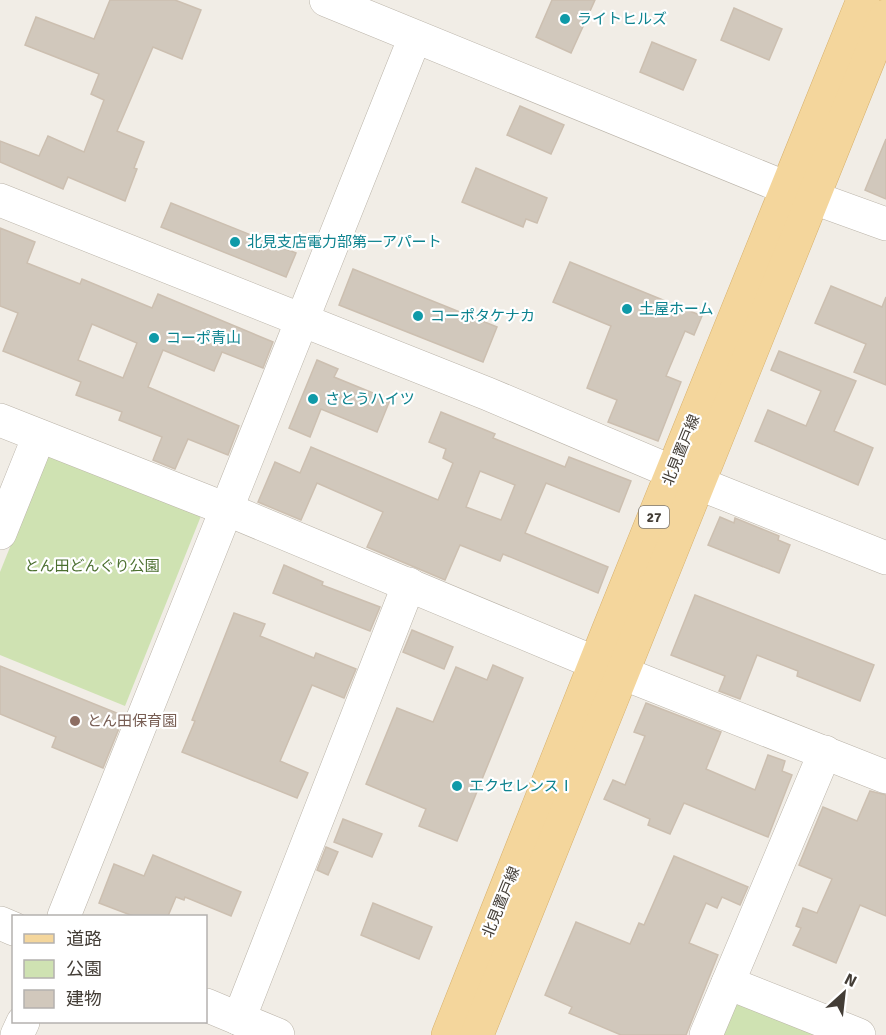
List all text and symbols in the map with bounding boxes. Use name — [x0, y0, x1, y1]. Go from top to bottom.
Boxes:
place label: ライトヒルズ — [577, 10, 667, 28]
marker: ライトヒルズ — [558, 12, 572, 26]
place label: 北見支店電力部第一アパート — [247, 233, 442, 251]
marker: 北見支店電力部第一アパート — [228, 235, 242, 249]
place label: 土屋ホーム — [639, 300, 714, 318]
marker: 土屋ホーム — [620, 302, 634, 316]
place label: コーポタケナカ — [430, 307, 535, 325]
marker: コーポタケナカ — [411, 309, 425, 323]
place label: コーポ青山 — [166, 329, 241, 347]
marker: コーポ青山 — [147, 331, 161, 345]
place label: さとうハイツ — [325, 390, 415, 408]
marker: さとうハイツ — [306, 392, 320, 406]
street label: 北見置戸線 — [659, 412, 703, 488]
road number: 27 — [639, 506, 669, 528]
park label: とん田どんぐり公園 — [24, 557, 160, 575]
place label: とん田保育園 — [87, 712, 177, 730]
marker: とん田保育園 — [68, 714, 82, 728]
place label: エクセレンスⅠ — [469, 777, 574, 795]
marker: エクセレンスⅠ — [450, 779, 464, 793]
street label: 北見置戸線 — [479, 864, 523, 940]
legend — [12, 915, 207, 1023]
text: 道路 — [66, 928, 102, 950]
text: 公園 — [66, 958, 102, 980]
north arrow — [814, 963, 874, 1023]
text: N — [841, 969, 860, 992]
text: 建物 — [66, 988, 102, 1010]

